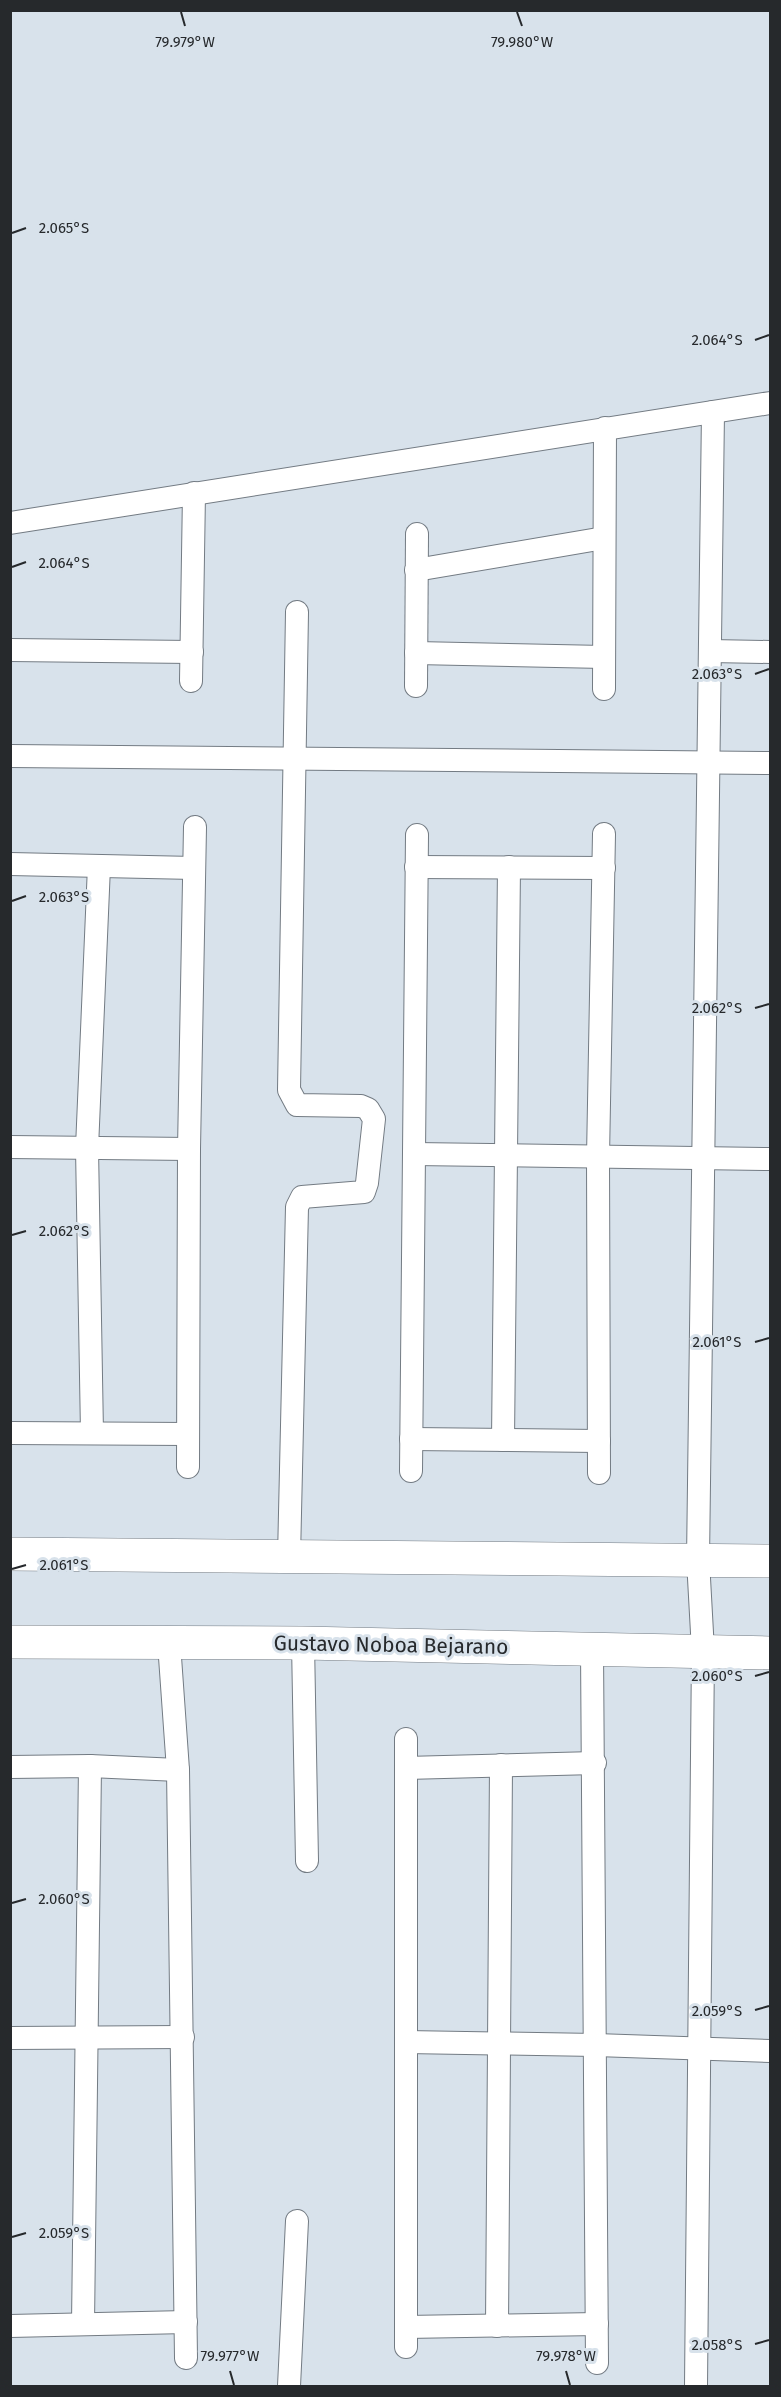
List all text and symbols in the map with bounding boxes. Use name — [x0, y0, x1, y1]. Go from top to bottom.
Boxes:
text: 79.979°W — [155, 33, 215, 51]
text: 79.980°W — [491, 33, 554, 51]
text: 2.065°S — [39, 219, 89, 237]
text: 2.064°S — [691, 331, 743, 349]
text: 2.064°S — [38, 554, 90, 572]
text: 2.063°S — [692, 665, 742, 683]
text: 2.063°S — [39, 888, 89, 906]
text: 2.062°S — [692, 999, 742, 1017]
text: 2.062°S — [39, 1222, 89, 1240]
text: 2.061°S — [693, 1333, 742, 1351]
text: 2.061°S — [40, 1556, 89, 1574]
street label: Gustavo Noboa Bejarano — [273, 1630, 509, 1660]
text: 2.060°S — [691, 1667, 743, 1685]
text: 2.060°S — [38, 1890, 90, 1908]
text: 2.059°S — [692, 2002, 742, 2020]
text: 2.059°S — [39, 2224, 89, 2242]
text: 2.058°S — [691, 2336, 743, 2354]
text: 79.977°W — [201, 2347, 260, 2365]
text: 79.978°W — [536, 2347, 597, 2365]

